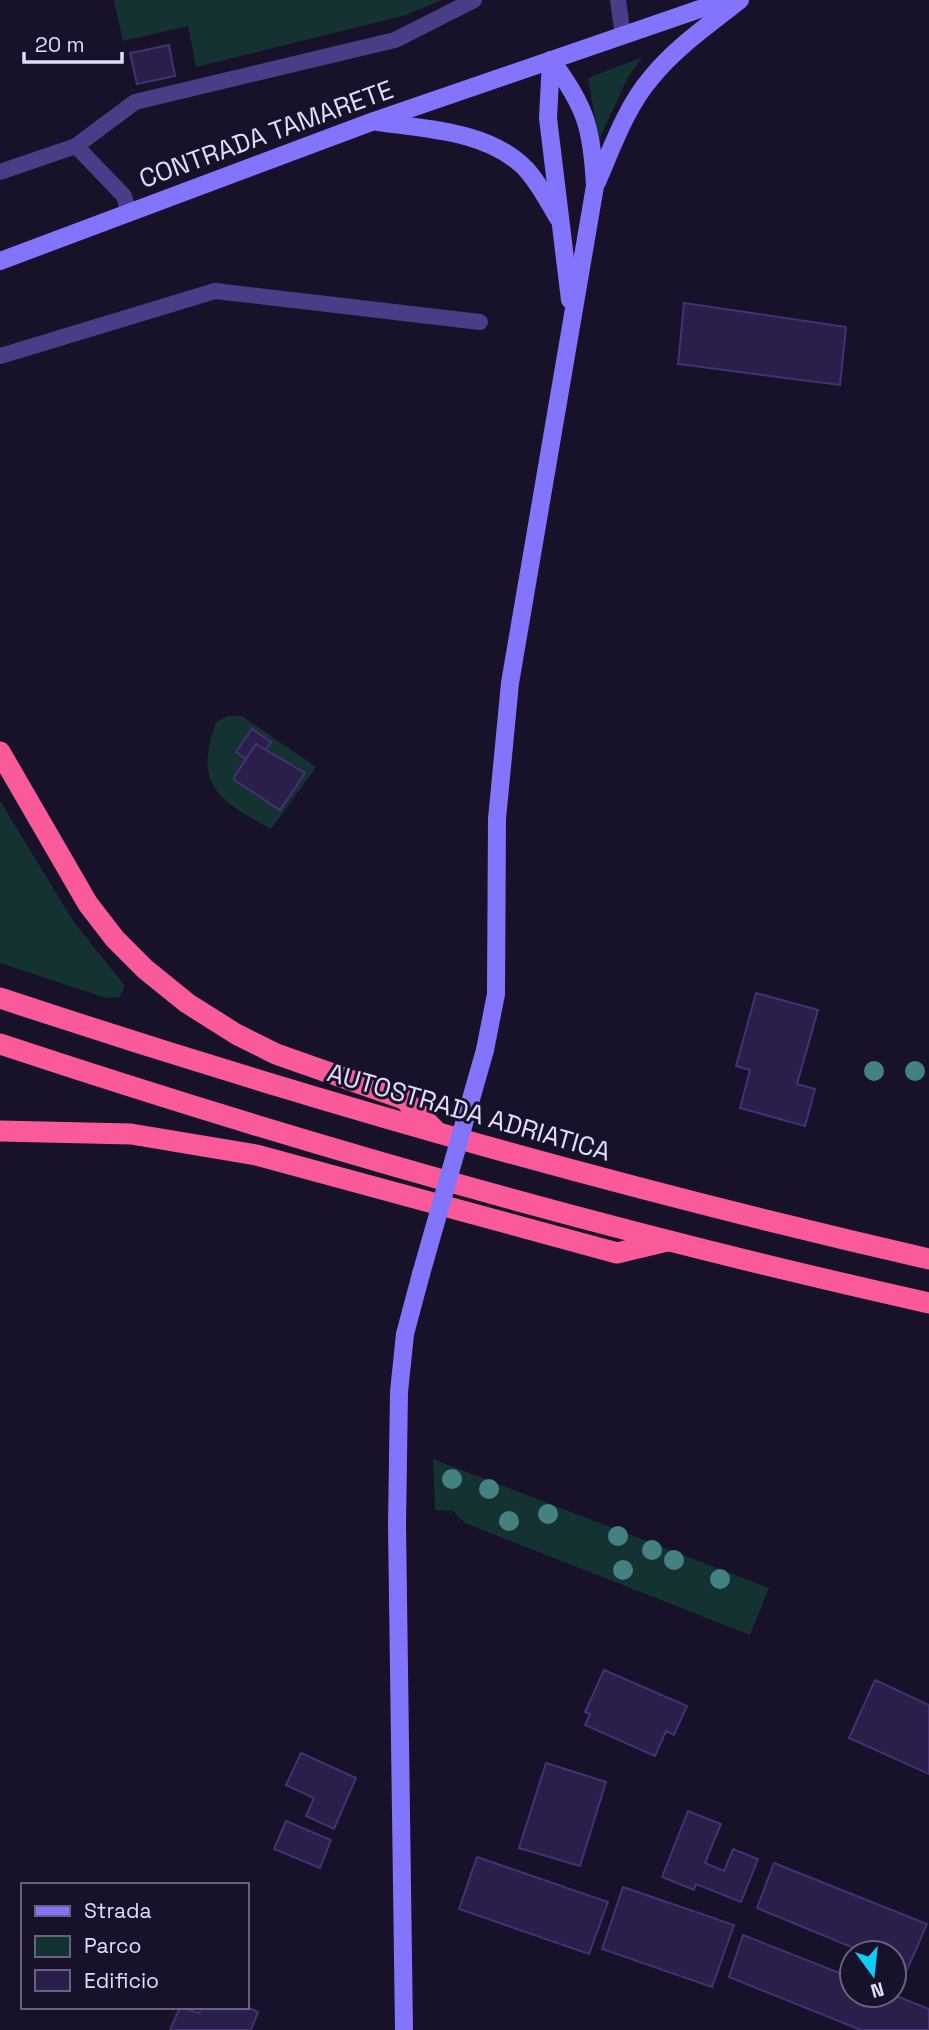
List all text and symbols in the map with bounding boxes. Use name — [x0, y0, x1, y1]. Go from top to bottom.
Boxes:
scale bar — [24, 21, 122, 65]
text: 20 m — [35, 31, 85, 58]
street label: CONTRADA TAMARETE — [134, 72, 398, 196]
street label: AUTOSTRADA ADRIATICA — [323, 1055, 615, 1169]
legend — [21, 1883, 248, 2009]
text: Strada — [84, 1897, 151, 1924]
text: Parco — [84, 1932, 142, 1959]
north arrow — [838, 1939, 908, 2009]
text: Edificio — [84, 1967, 159, 1994]
text: N — [868, 1976, 887, 2004]

